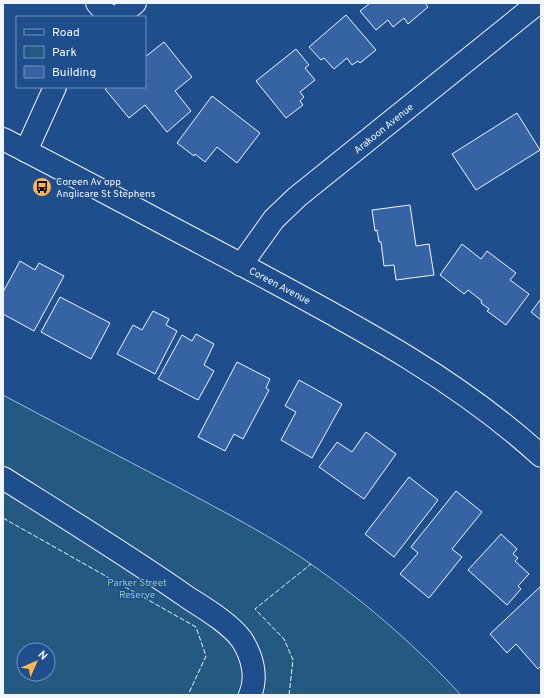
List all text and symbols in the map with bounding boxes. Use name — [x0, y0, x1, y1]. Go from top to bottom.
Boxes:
legend — [16, 16, 146, 88]
text: Road — [52, 25, 80, 41]
text: Park — [52, 45, 77, 61]
text: Building — [52, 65, 96, 81]
street label: Arakoon Avenue — [351, 101, 416, 157]
bus stop icon: Coreen Av opp Anglicare St Stephens — [31, 176, 53, 198]
place label: Coreen Av opp Anglicare St Stephens — [56, 176, 156, 201]
street label: Coreen Avenue — [246, 265, 312, 308]
park label: Parker Street Reserve — [107, 577, 167, 602]
north arrow — [16, 642, 56, 682]
text: N — [35, 648, 50, 663]

